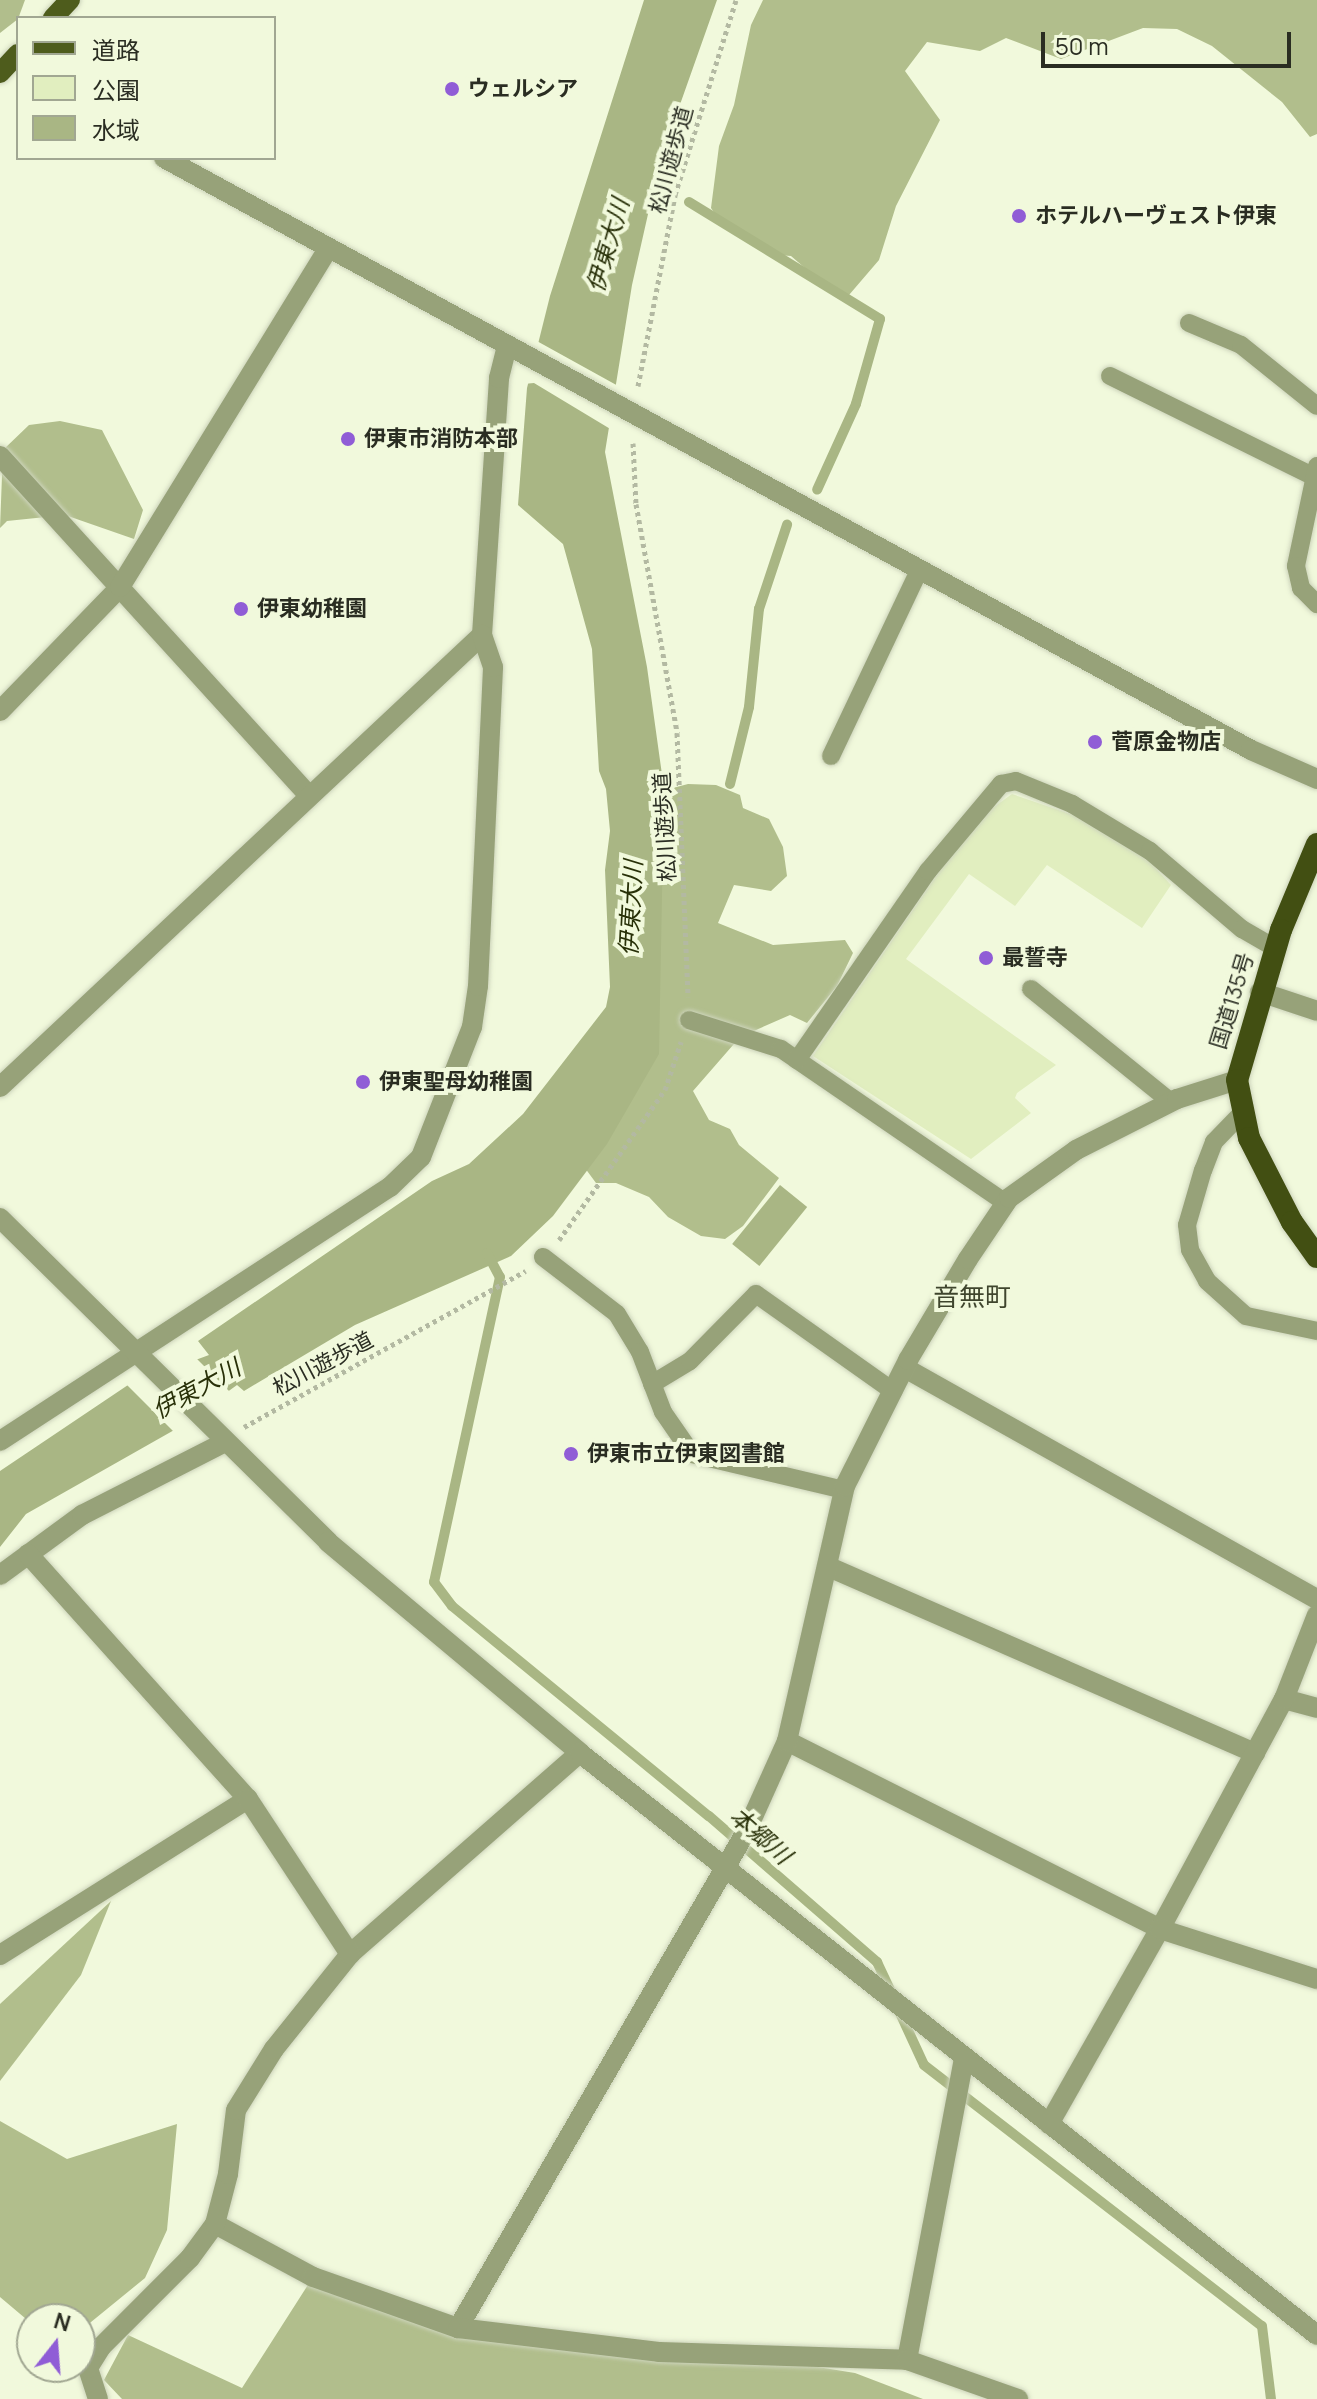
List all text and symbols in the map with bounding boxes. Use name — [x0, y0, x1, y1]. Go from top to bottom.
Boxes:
legend — [16, 16, 276, 160]
scale bar — [1045, 16, 1295, 66]
text: 50 m — [1055, 29, 1109, 62]
text: 道路 — [92, 33, 140, 66]
text: 公園 — [92, 73, 140, 106]
place label: ウェルシア — [468, 76, 578, 102]
marker: ウェルシア — [443, 80, 461, 98]
street label: 松川遊歩道 — [644, 103, 698, 217]
text: 水域 — [92, 113, 140, 146]
water label: 伊東大川 — [580, 195, 634, 295]
place label: ホテルハーヴェスト伊東 — [1035, 203, 1277, 229]
marker: ホテルハーヴェスト伊東 — [1010, 207, 1028, 225]
place label: 伊東市消防本部 — [364, 426, 518, 452]
marker: 伊東市消防本部 — [339, 430, 357, 448]
place label: 伊東幼稚園 — [257, 596, 367, 622]
marker: 伊東幼稚園 — [232, 600, 250, 618]
place label: 菅原金物店 — [1111, 729, 1221, 755]
marker: 菅原金物店 — [1086, 733, 1104, 751]
street label: 松川遊歩道 — [649, 771, 681, 883]
water label: 伊東大川 — [613, 859, 647, 957]
place label: 最誓寺 — [1002, 945, 1068, 971]
marker: 最誓寺 — [977, 949, 995, 967]
street label: 国道135号 — [1205, 950, 1259, 1052]
place label: 伊東聖母幼稚園 — [379, 1069, 533, 1095]
marker: 伊東聖母幼稚園 — [354, 1073, 372, 1091]
district label: 音無町 — [933, 1281, 1011, 1313]
street label: 松川遊歩道 — [268, 1327, 378, 1401]
water label: 伊東大川 — [147, 1352, 245, 1424]
place label: 伊東市立伊東図書館 — [587, 1441, 785, 1467]
marker: 伊東市立伊東図書館 — [562, 1445, 580, 1463]
water label: 本郷川 — [724, 1801, 798, 1869]
north arrow — [16, 2303, 96, 2383]
text: N — [50, 2305, 74, 2339]

